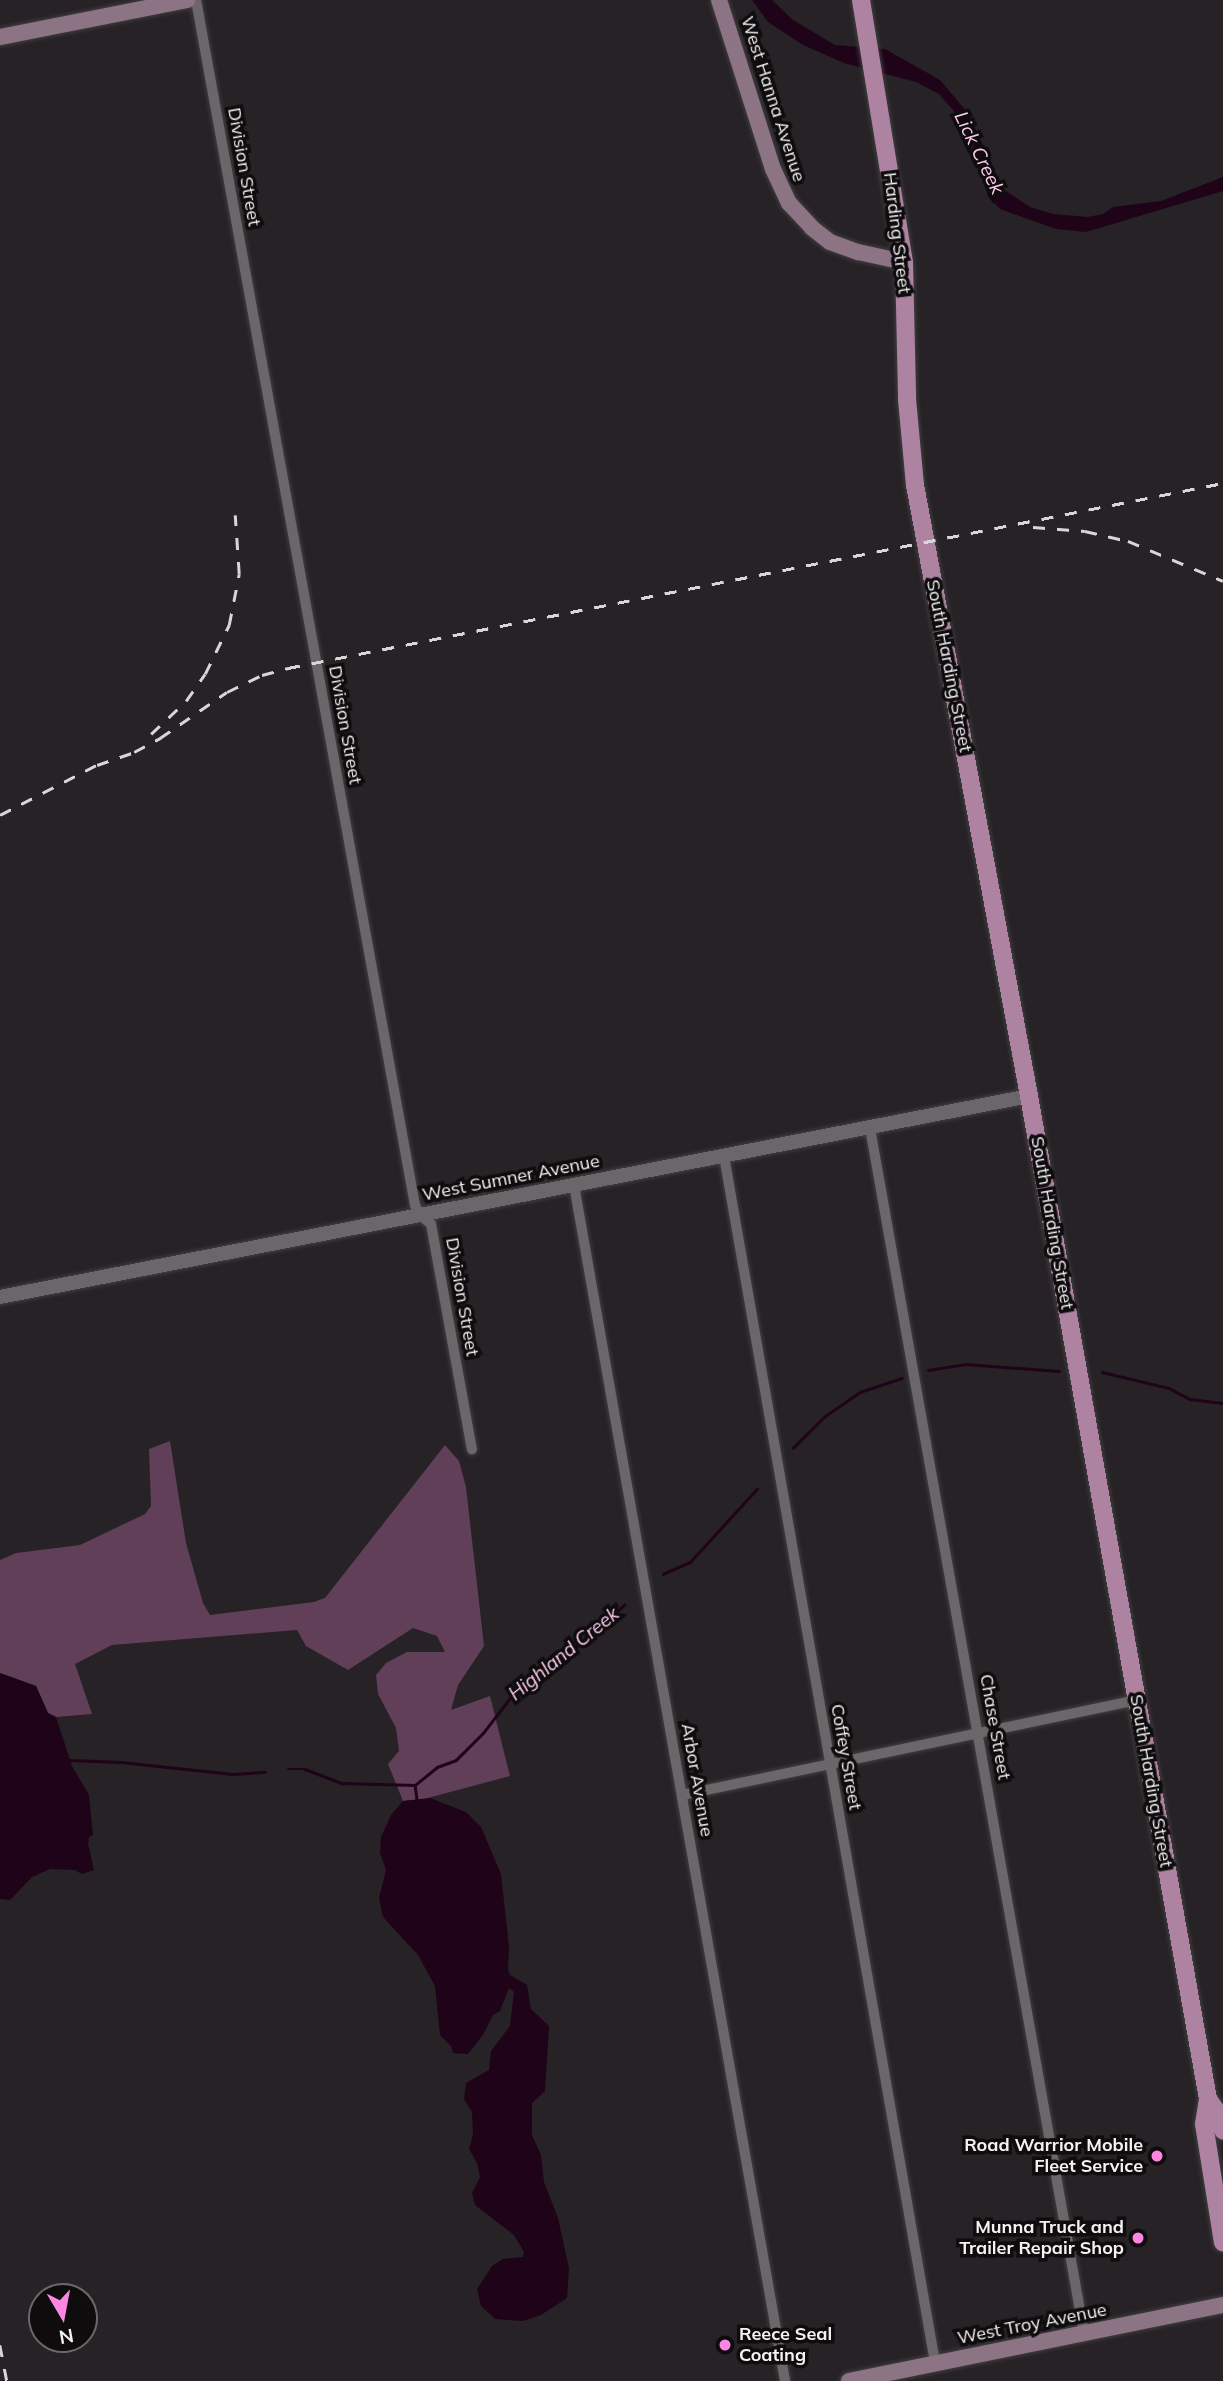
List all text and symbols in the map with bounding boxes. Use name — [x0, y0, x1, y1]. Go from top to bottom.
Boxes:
street label: West Hanna Avenue — [736, 14, 810, 184]
street label: Division Street — [223, 106, 265, 228]
water label: Lick Creek — [949, 108, 1009, 198]
street label: Harding Street — [879, 171, 915, 295]
street label: South Harding Street — [922, 578, 976, 754]
street label: Division Street — [324, 664, 366, 786]
street label: South Harding Street — [1026, 1135, 1078, 1311]
street label: West Sumner Avenue — [420, 1150, 602, 1206]
street label: Division Street — [441, 1236, 483, 1358]
water label: Highland Creek — [504, 1603, 624, 1705]
street label: Chase Street — [975, 1673, 1015, 1781]
street label: South Harding Street — [1125, 1693, 1177, 1869]
street label: Coffey Street — [826, 1702, 866, 1812]
street label: Arbor Avenue — [676, 1722, 718, 1838]
place label: Road Warrior Mobile Fleet Service — [964, 2135, 1143, 2178]
marker: Road Warrior Mobile Fleet Service — [1149, 2148, 1165, 2164]
place label: Munna Truck and Trailer Repair Shop — [959, 2217, 1124, 2260]
marker: Munna Truck and Trailer Repair Shop — [1130, 2230, 1146, 2246]
north arrow — [28, 2283, 98, 2353]
street label: West Troy Avenue — [956, 2299, 1108, 2349]
text: N — [57, 2324, 75, 2350]
place label: Reece Seal Coating — [739, 2324, 832, 2366]
marker: Reece Seal Coating — [717, 2337, 733, 2353]

